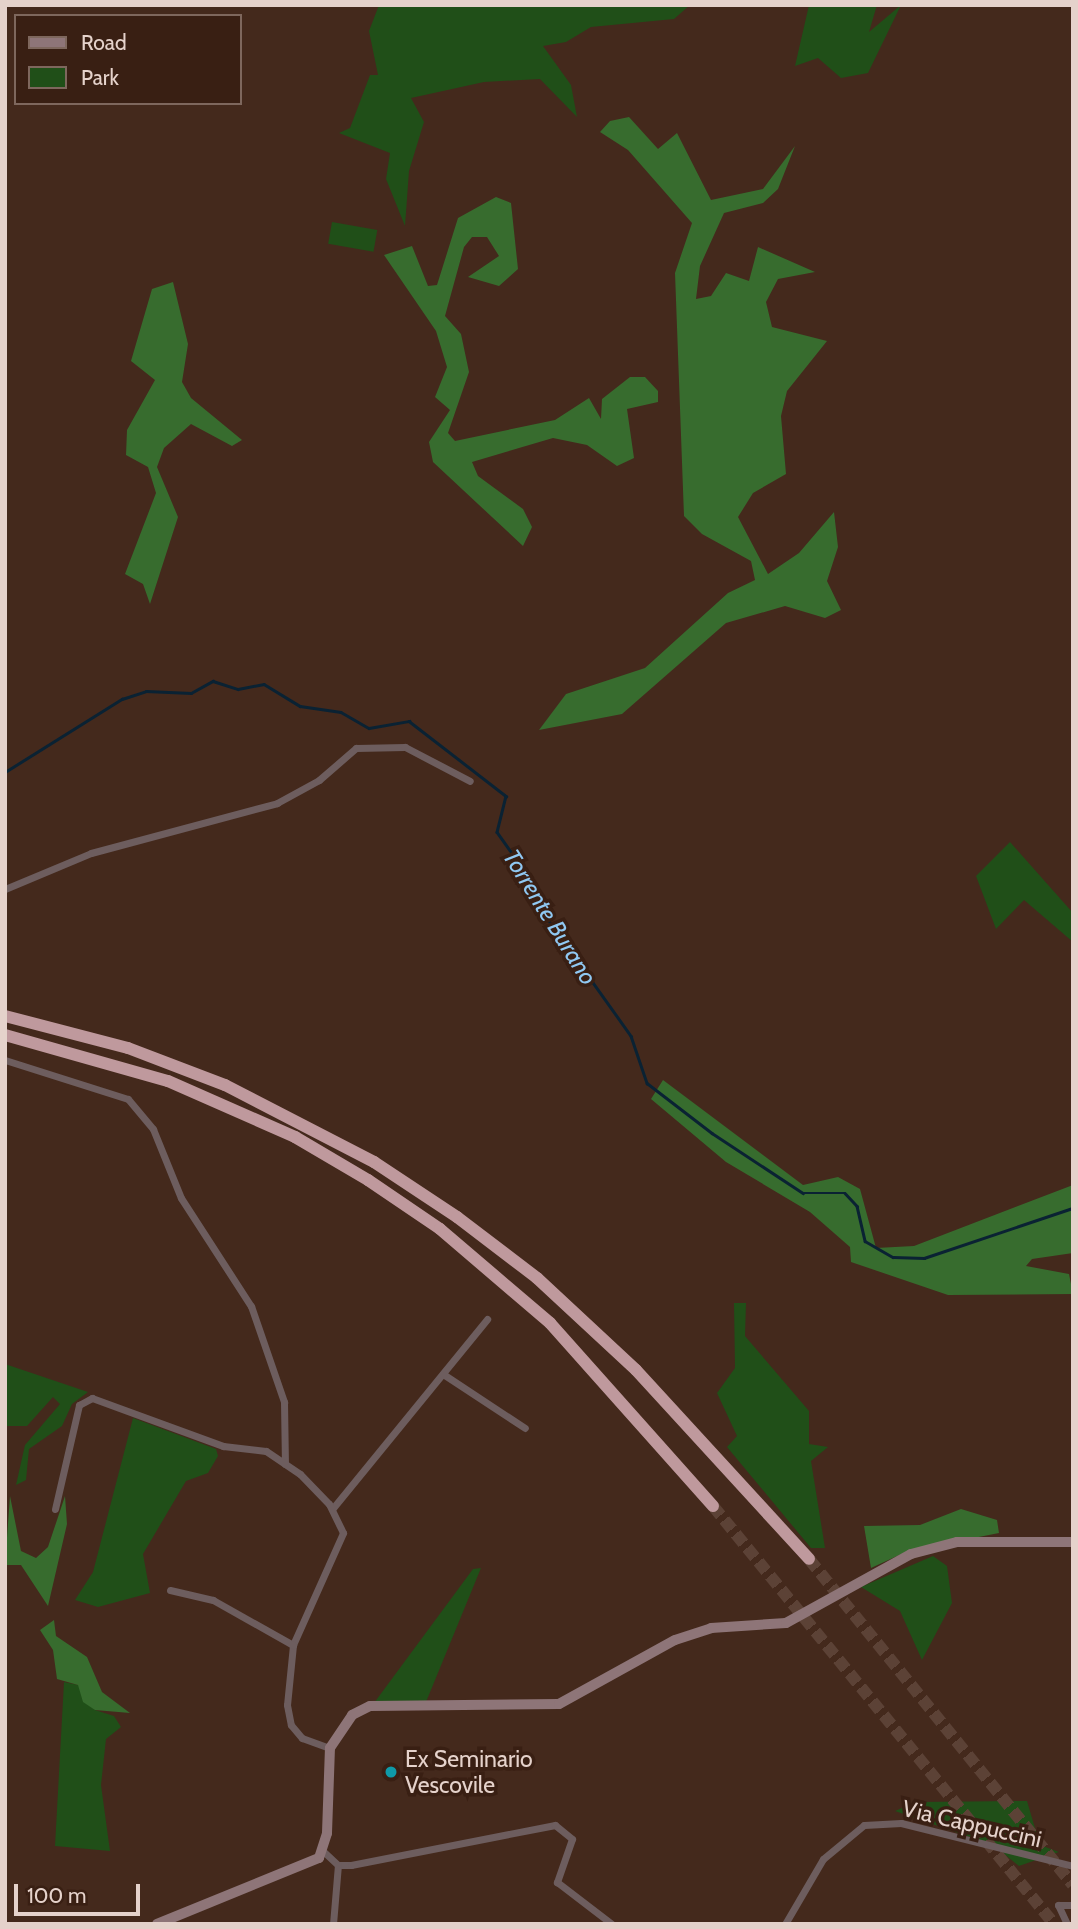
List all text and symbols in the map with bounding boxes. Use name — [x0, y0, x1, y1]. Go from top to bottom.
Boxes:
legend — [14, 14, 242, 105]
text: Road — [81, 30, 127, 55]
text: Park — [81, 65, 119, 90]
water label: Torrente Burano — [497, 844, 603, 990]
place label: Ex Seminario Vescovile — [405, 1745, 533, 1799]
marker: Ex Seminario Vescovile — [383, 1764, 399, 1780]
street label: Via Cappuccini — [900, 1795, 1044, 1853]
scale bar — [18, 1870, 144, 1914]
text: 100 m — [27, 1883, 86, 1908]

